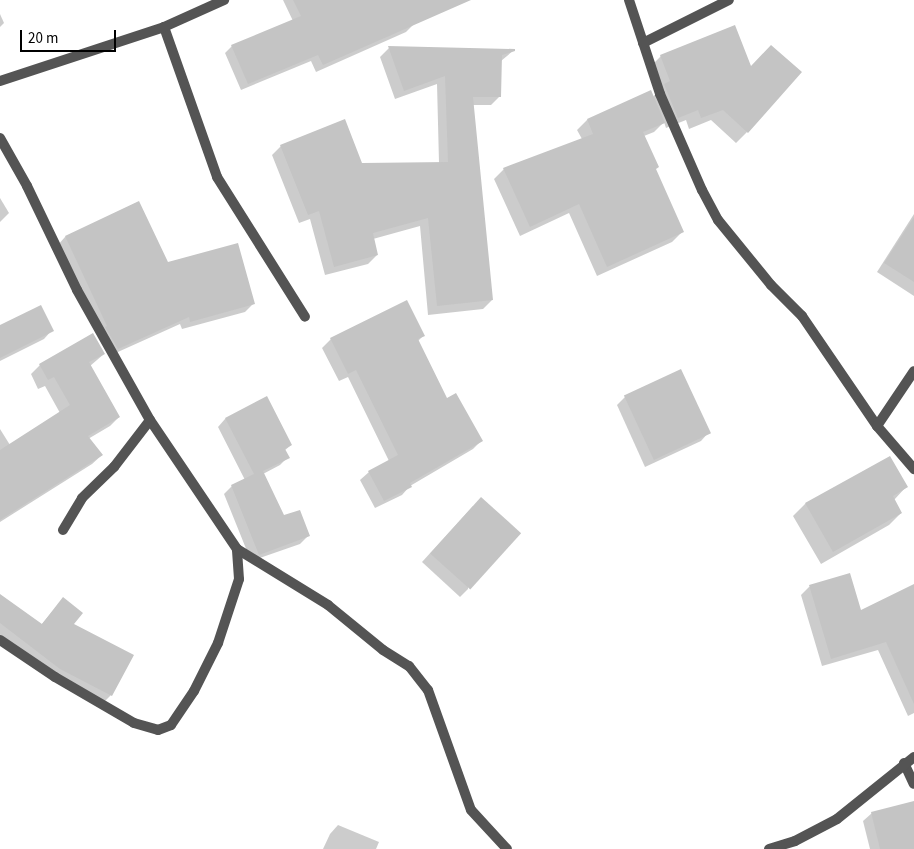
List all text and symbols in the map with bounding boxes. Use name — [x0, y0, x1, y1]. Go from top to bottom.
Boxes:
scale bar — [22, 20, 119, 52]
text: 20 m — [28, 28, 58, 49]

